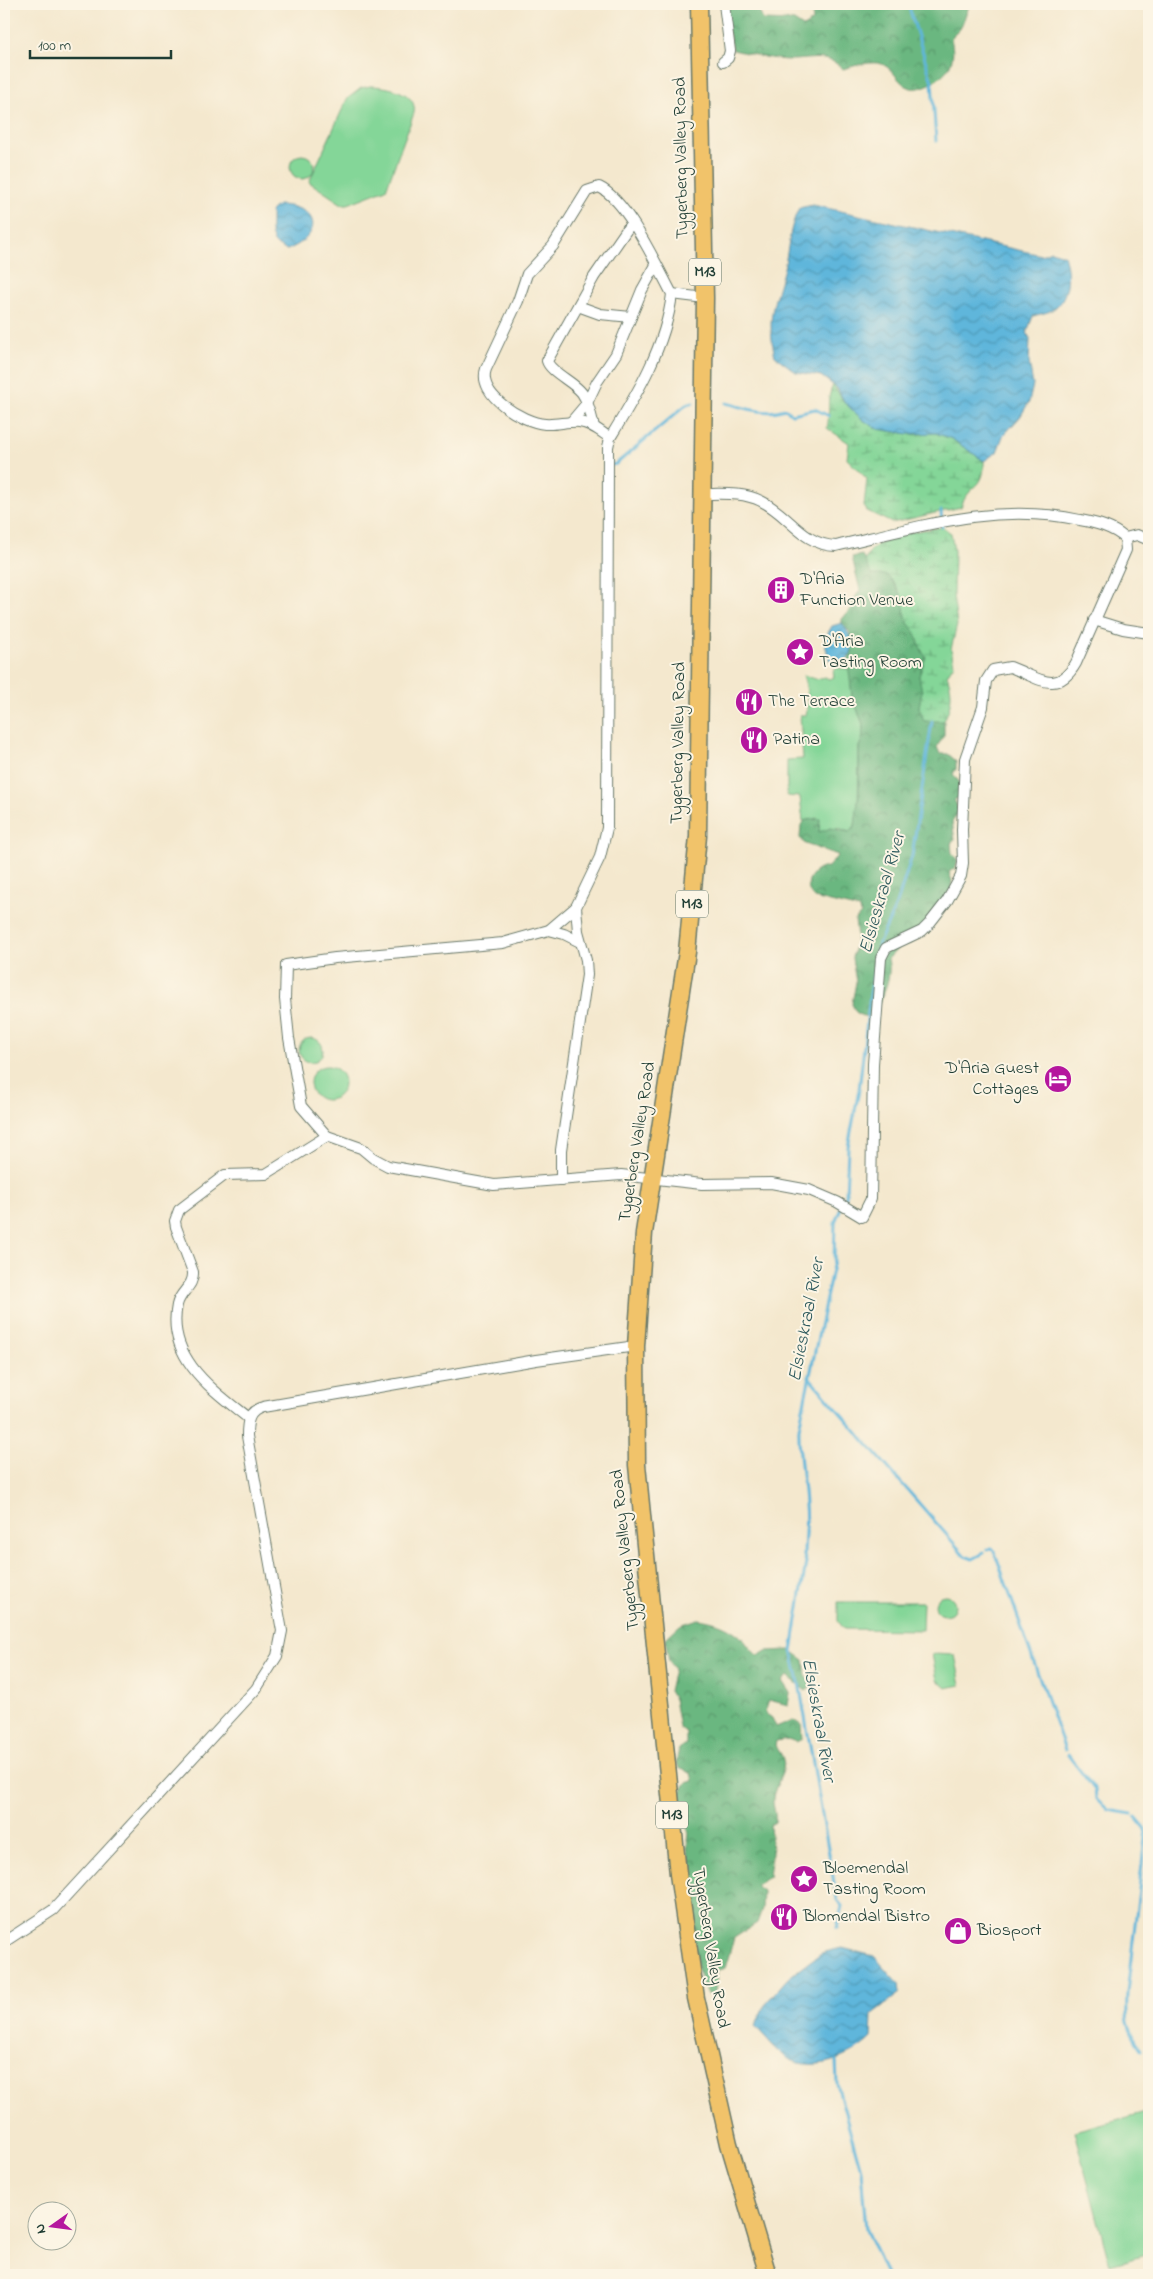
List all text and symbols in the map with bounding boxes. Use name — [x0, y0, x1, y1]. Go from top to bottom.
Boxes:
scale bar — [30, 28, 171, 60]
text: 100 m — [38, 35, 71, 57]
street label: Tygerberg Valley Road — [668, 77, 697, 239]
road number: M13 — [689, 258, 721, 286]
place label: D'Aria Function Venue — [799, 567, 914, 614]
building icon: D'Aria Function Venue — [766, 575, 796, 605]
place label: D'Aria Tasting Room — [818, 629, 922, 677]
place icon: D'Aria Tasting Room — [785, 637, 815, 667]
street label: Tygerberg Valley Road — [665, 662, 694, 824]
restaurant icon: The Terrace — [734, 687, 764, 717]
place label: The Terrace — [768, 689, 856, 715]
restaurant icon: Patina — [739, 725, 769, 755]
place label: Patina — [773, 727, 820, 753]
water label: Elsieskraal River — [853, 827, 914, 957]
road number: M13 — [676, 891, 708, 918]
place label: D'Aria Guest Cottages — [944, 1056, 1039, 1104]
street label: Tygerberg Valley Road — [612, 1060, 665, 1224]
hotel icon: D'Aria Guest Cottages — [1043, 1064, 1073, 1094]
water label: Elsieskraal River — [782, 1254, 833, 1384]
street label: Tygerberg Valley Road — [605, 1468, 648, 1632]
water label: Elsieskraal River — [794, 1656, 843, 1786]
road number: M13 — [656, 1802, 688, 1828]
place label: Bloemendal Tasting Room — [822, 1856, 926, 1904]
place icon: Bloemendal Tasting Room — [789, 1864, 819, 1894]
street label: Tygerberg Valley Road — [683, 1866, 736, 2030]
restaurant icon: Blomendal Bistro — [769, 1902, 799, 1932]
place label: Blomendal Bistro — [802, 1904, 930, 1930]
shop icon: Biosport — [943, 1916, 973, 1946]
place label: Biosport — [976, 1918, 1042, 1944]
north arrow — [28, 2202, 78, 2252]
text: N — [30, 2222, 52, 2236]

